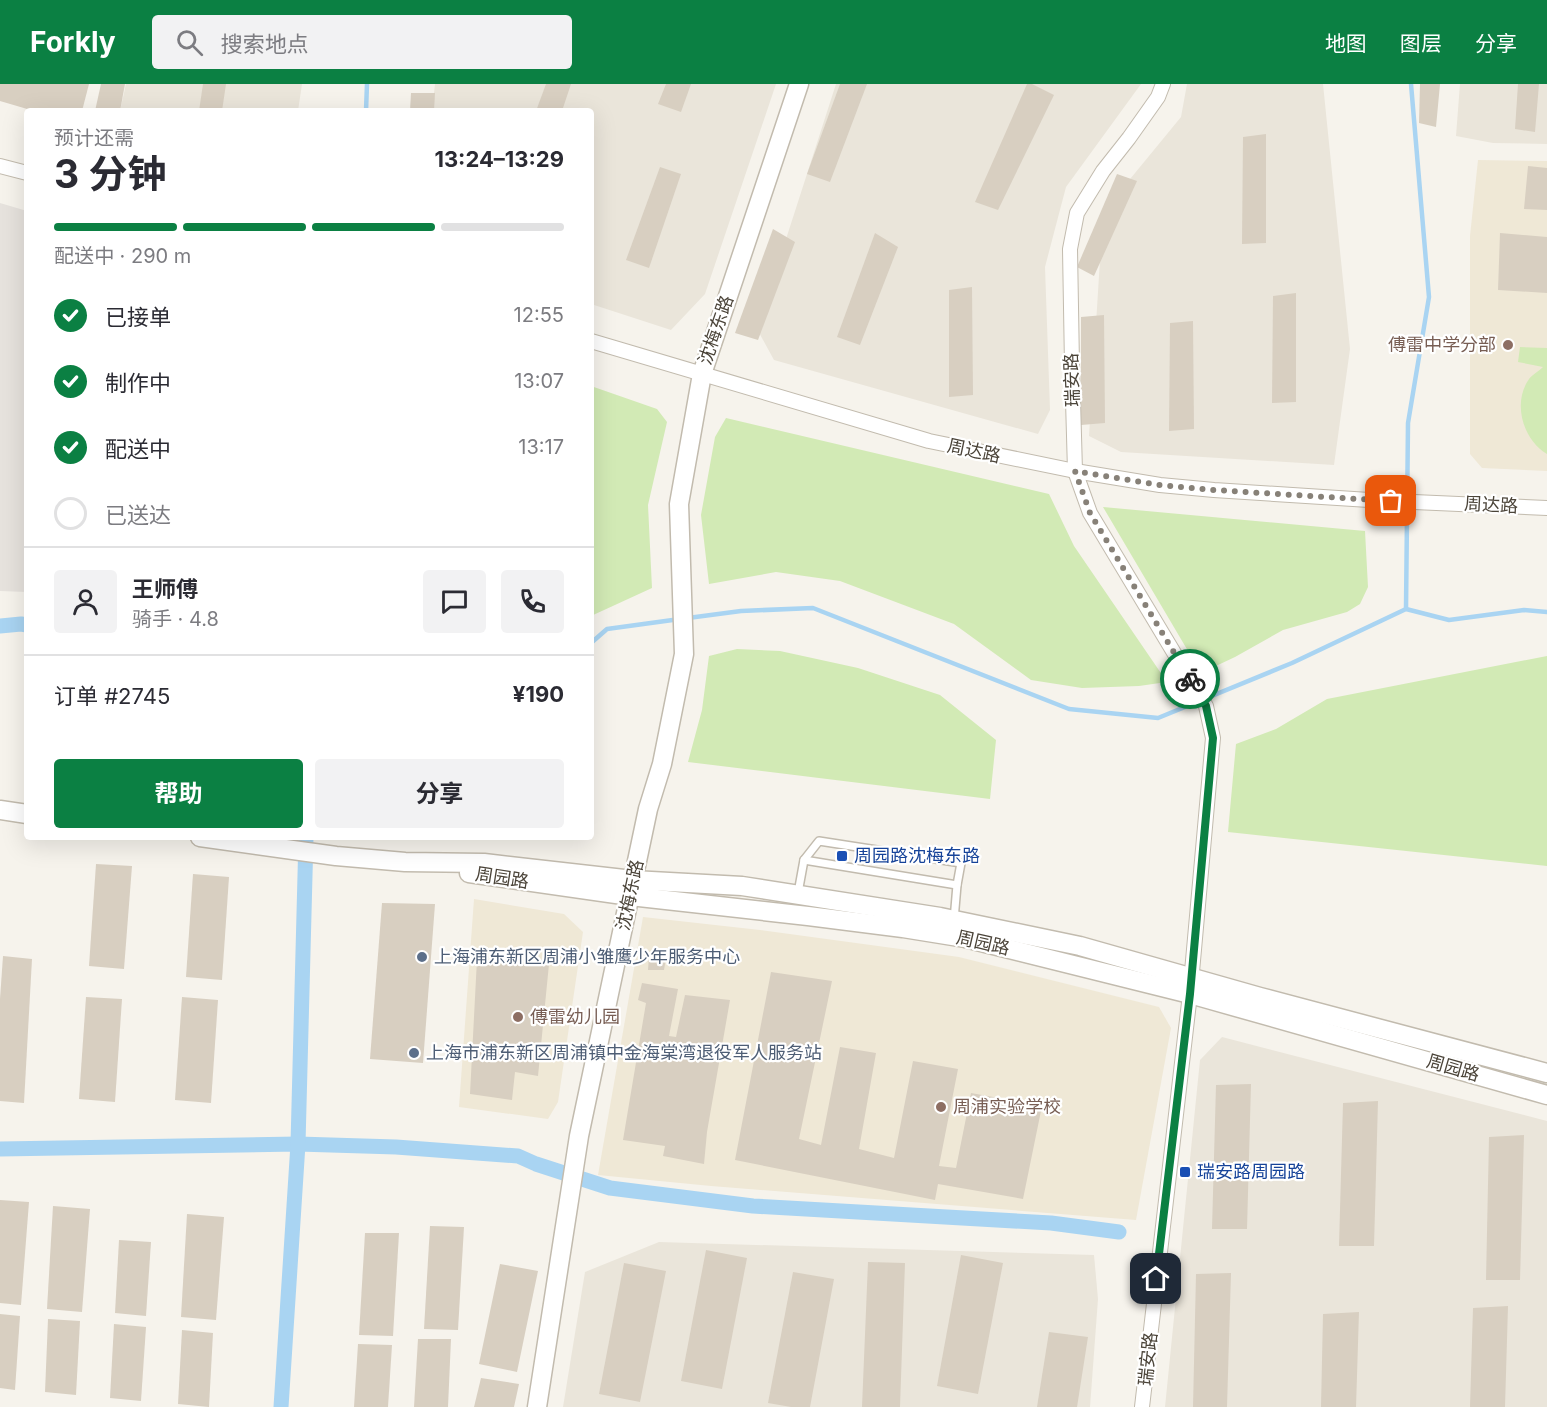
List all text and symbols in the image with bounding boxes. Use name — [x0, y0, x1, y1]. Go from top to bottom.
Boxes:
search box — [152, 15, 572, 69]
text: Forkly — [30, 25, 116, 59]
icon: search — [173, 26, 206, 59]
text: 搜索地点 — [221, 31, 309, 57]
text: 地图 — [1325, 31, 1367, 56]
text: 图层 — [1400, 31, 1442, 56]
text: 分享 — [1475, 31, 1517, 56]
text: 预计还需 — [54, 126, 134, 150]
text: 13:24–13:29 — [434, 146, 564, 172]
text: 3 分钟 — [54, 150, 166, 197]
text: 配送中 · 290 m — [54, 244, 191, 268]
street label: 沈梅东路 — [694, 292, 737, 367]
icon: check — [54, 299, 87, 332]
text: 12:55 — [514, 303, 564, 327]
text: 已接单 — [105, 304, 171, 330]
place label: 傅雷中学分部 — [1388, 334, 1496, 355]
marker: 傅雷中学分部 — [1501, 338, 1515, 352]
street label: 瑞安路 — [1060, 353, 1083, 407]
icon: check — [54, 365, 87, 398]
text: 13:07 — [514, 369, 564, 393]
text: 制作中 — [105, 370, 171, 396]
icon: check — [54, 431, 87, 464]
text: 13:17 — [518, 435, 564, 459]
street label: 周达路 — [946, 435, 1003, 466]
text: 配送中 — [105, 436, 171, 462]
pin — [1365, 475, 1416, 526]
icon: bag — [1374, 484, 1407, 517]
street label: 周达路 — [1464, 493, 1519, 516]
text: 已送达 — [105, 502, 171, 528]
button: person — [54, 570, 117, 633]
button: chat — [423, 570, 486, 633]
button: phone — [501, 570, 564, 633]
text: 王师傅 — [132, 576, 198, 602]
text: 骑手 · 4.8 — [132, 607, 219, 631]
courier — [1160, 649, 1220, 709]
icon: bike — [1174, 663, 1207, 696]
text: ¥190 — [513, 681, 564, 707]
text: 订单 #2745 — [54, 683, 170, 709]
button: 帮助 — [54, 759, 303, 828]
button: 分享 — [315, 759, 564, 828]
place label: 周园路沈梅东路 — [854, 845, 980, 866]
marker: 周园路沈梅东路 — [835, 849, 849, 863]
street label: 沈梅东路 — [612, 857, 647, 932]
street label: 周园路 — [474, 863, 530, 892]
street label: 周园路 — [954, 926, 1012, 959]
place label: 上海浦东新区周浦小雏鹰少年服务中心 — [434, 946, 740, 967]
marker: 上海浦东新区周浦小雏鹰少年服务中心 — [415, 950, 429, 964]
place label: 傅雷幼儿园 — [530, 1006, 620, 1027]
marker: 傅雷幼儿园 — [511, 1010, 525, 1024]
place label: 上海市浦东新区周浦镇中金海棠湾退役军人服务站 — [426, 1042, 822, 1063]
marker: 上海市浦东新区周浦镇中金海棠湾退役军人服务站 — [407, 1046, 421, 1060]
street label: 周园路 — [1424, 1050, 1482, 1085]
place label: 周浦实验学校 — [953, 1096, 1061, 1117]
marker: 周浦实验学校 — [934, 1100, 948, 1114]
place label: 瑞安路周园路 — [1197, 1161, 1305, 1182]
marker: 瑞安路周园路 — [1178, 1165, 1192, 1179]
pin — [1130, 1253, 1181, 1304]
icon: home — [1139, 1262, 1172, 1295]
street label: 瑞安路 — [1134, 1331, 1161, 1387]

